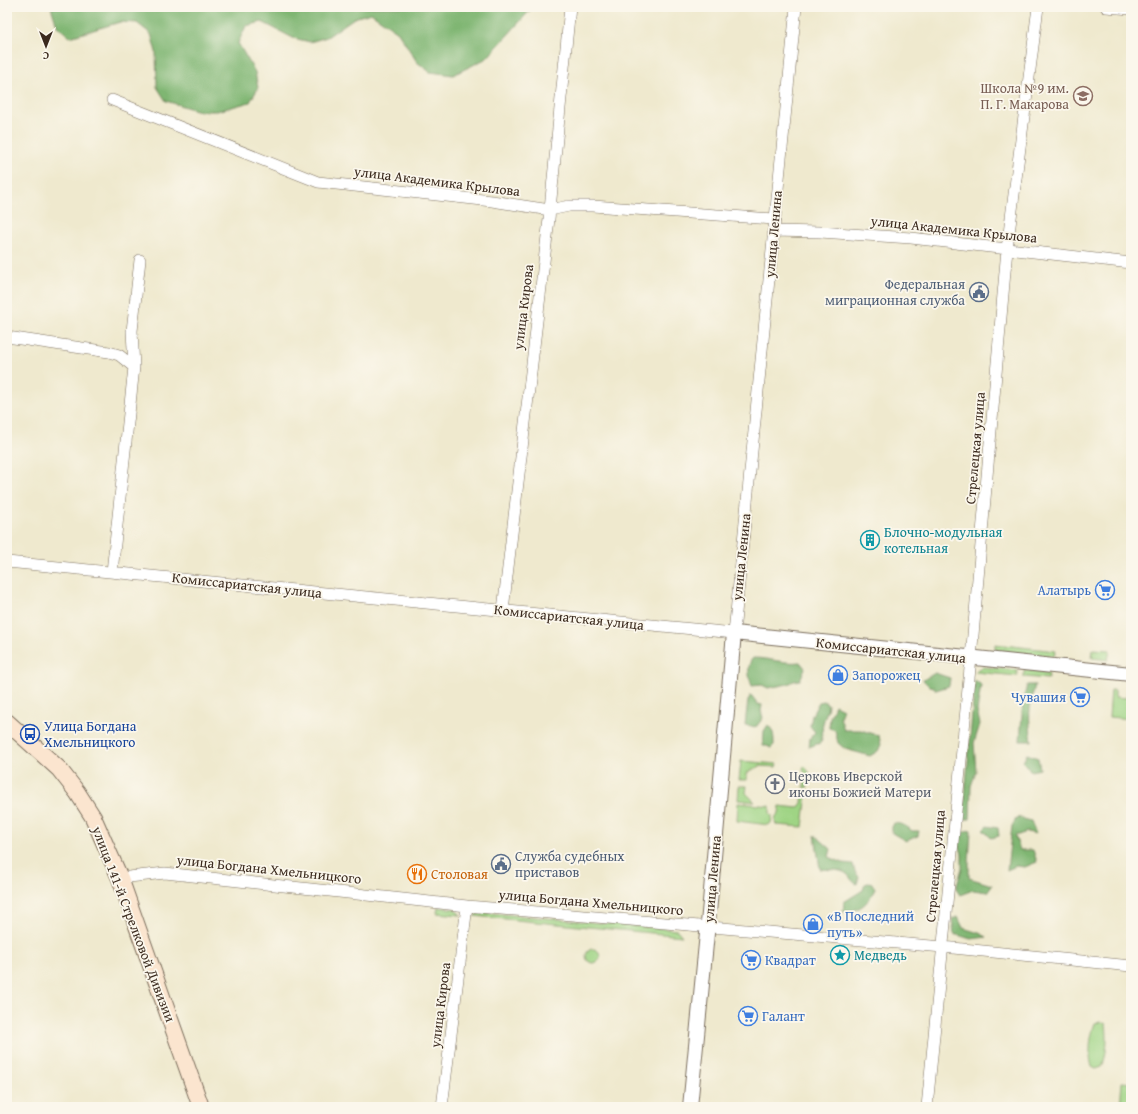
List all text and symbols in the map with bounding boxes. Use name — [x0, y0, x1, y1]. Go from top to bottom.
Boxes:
north arrow — [26, 26, 66, 66]
text: С — [43, 48, 49, 64]
place label: Школа №9 им. П. Г. Макарова — [980, 78, 1069, 114]
school or university icon: Школа №9 им. П. Г. Макарова — [1072, 85, 1094, 107]
street label: улица Академика Крылова — [352, 161, 522, 201]
street label: улица Ленина — [759, 189, 787, 279]
street label: улица Академика Крылова — [869, 210, 1039, 248]
street label: улица Кирова — [508, 263, 538, 352]
place label: Федеральная миграционная служба — [825, 274, 965, 310]
public building icon: Федеральная миграционная служба — [968, 281, 990, 303]
street label: Стрелецкая улица — [960, 391, 990, 505]
street label: улица Ленина — [726, 512, 756, 603]
place label: Блочно-модульная котельная — [884, 522, 1002, 558]
building icon: Блочно-модульная котельная — [859, 529, 881, 551]
street label: Комиссариатская улица — [171, 567, 323, 603]
supermarket icon: Алатырь — [1094, 579, 1116, 601]
place label: Алатырь — [1037, 580, 1091, 600]
street label: Комиссариатская улица — [493, 599, 645, 635]
street label: Комиссариатская улица — [815, 632, 967, 668]
shop icon: Запорожец — [827, 664, 849, 686]
place label: Запорожец — [852, 665, 920, 685]
supermarket icon: Чувашия — [1069, 686, 1091, 708]
place label: Чувашия — [1011, 687, 1066, 707]
place label: Улица Богдана Хмельницкого — [44, 716, 137, 752]
bus stop icon: Улица Богдана Хмельницкого — [19, 723, 41, 745]
place label: Церковь Иверской иконы Божией Матери — [789, 766, 931, 802]
church icon: Церковь Иверской иконы Божией Матери — [764, 773, 786, 795]
street label: Стрелецкая улица — [920, 809, 950, 923]
street label: улица 141-й Стрелковой Дивизии — [87, 822, 181, 1025]
street label: улица Ленина — [698, 834, 726, 924]
place label: Служба судебных приставов — [515, 846, 625, 882]
street label: улица Богдана Хмельницкого — [175, 849, 362, 889]
public building icon: Служба судебных приставов — [490, 853, 512, 875]
restaurant icon: Столовая — [406, 863, 428, 885]
place label: Столовая — [431, 864, 488, 884]
street label: улица Богдана Хмельницкого — [497, 884, 684, 920]
place label: «В Последний путь» — [827, 906, 914, 942]
shop icon: «В Последний путь» — [802, 913, 824, 935]
place icon: Медведь — [829, 944, 851, 966]
place label: Медведь — [854, 945, 907, 965]
supermarket icon: Квадрат — [740, 949, 762, 971]
place label: Квадрат — [765, 950, 816, 970]
street label: улица Кирова — [425, 961, 455, 1050]
supermarket icon: Галант — [737, 1005, 759, 1027]
place label: Галант — [762, 1006, 805, 1026]

